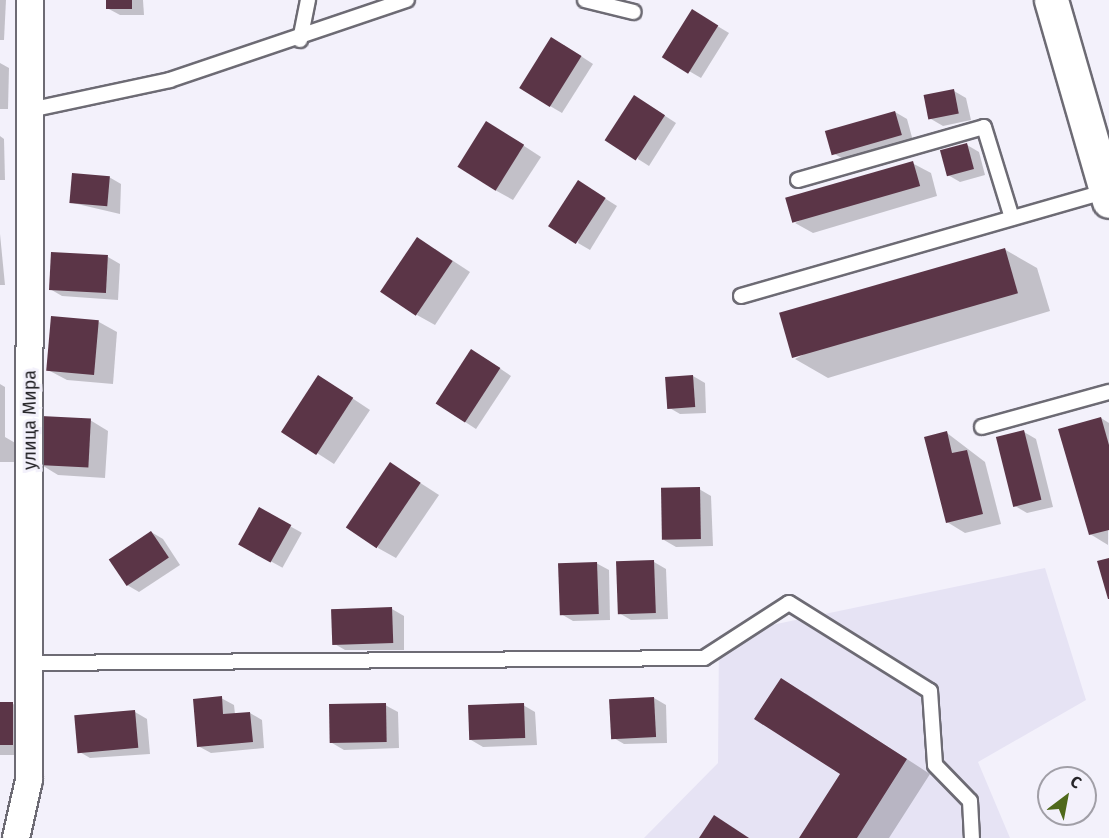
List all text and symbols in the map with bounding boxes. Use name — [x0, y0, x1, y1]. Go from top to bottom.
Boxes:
street label: улица Мира — [19, 370, 41, 470]
north arrow — [1037, 766, 1097, 826]
text: С — [1067, 772, 1085, 792]

